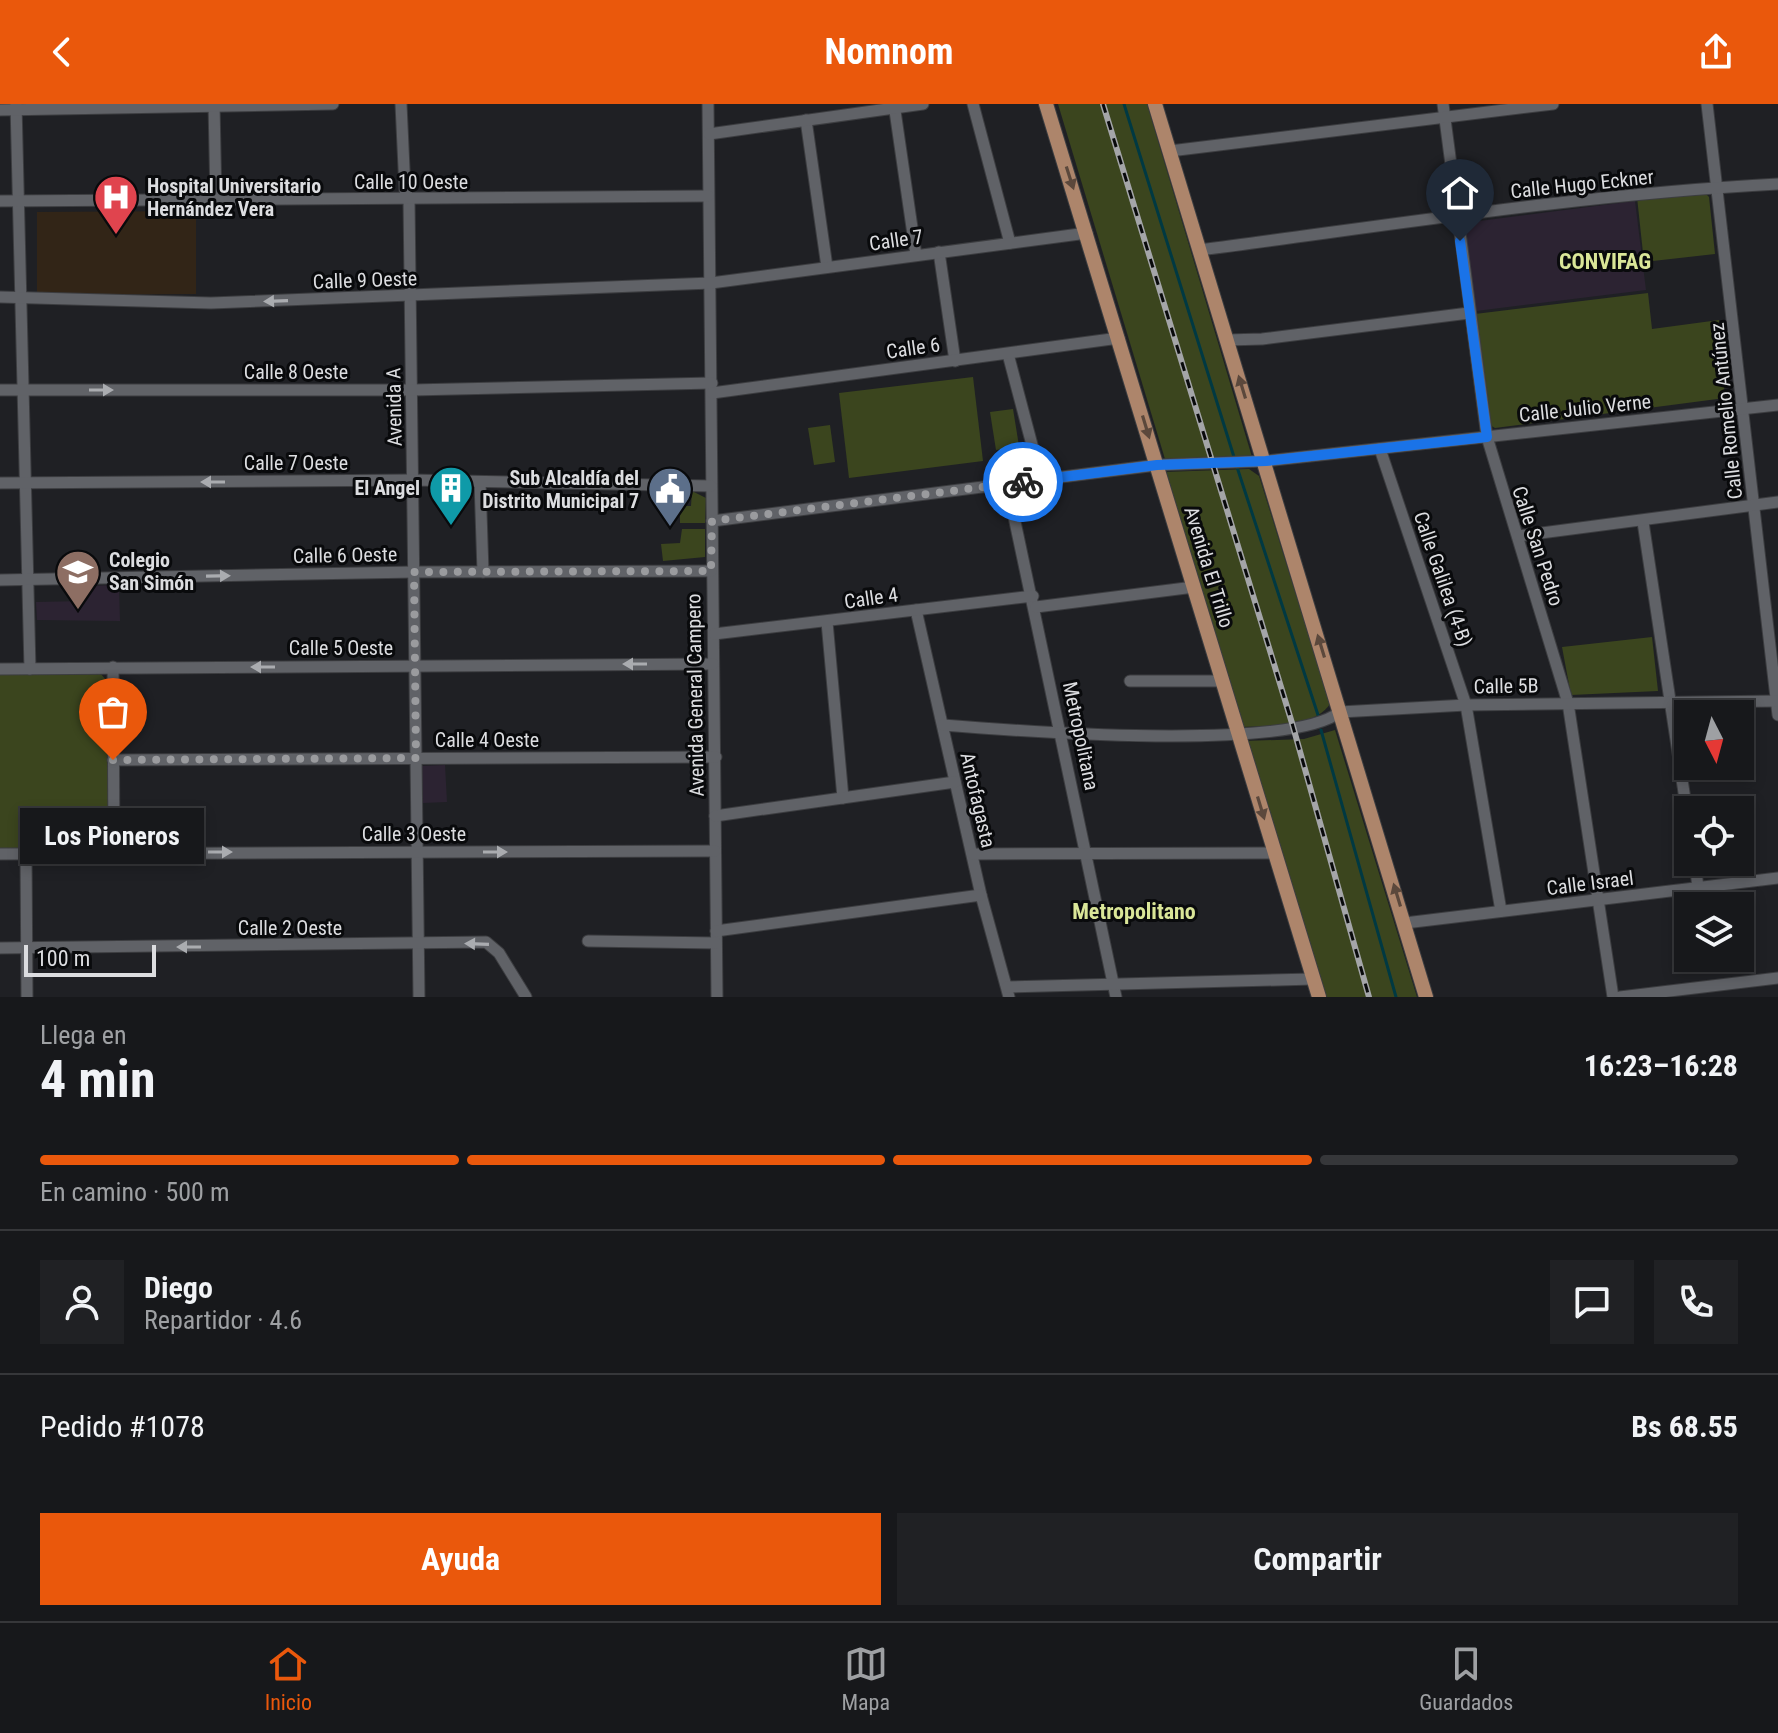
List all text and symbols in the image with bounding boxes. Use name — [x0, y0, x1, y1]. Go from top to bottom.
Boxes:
icon: back — [40, 30, 84, 74]
icon: share — [1694, 30, 1738, 74]
text: Nomnom — [825, 31, 954, 73]
pin — [1426, 159, 1494, 241]
street label: Calle Hugo Eckner — [1509, 165, 1655, 203]
one-way arrow — [1064, 167, 1076, 191]
street label: Calle 10 Oeste — [354, 170, 468, 194]
icon: home — [1438, 171, 1482, 215]
hospital icon: Hospital Universitario Hernández Vera — [92, 173, 140, 236]
place label: Hospital Universitario Hernández Vera — [147, 174, 321, 221]
street label: Calle 7 — [868, 224, 924, 256]
district label: CONVIFAG — [1559, 249, 1651, 274]
street label: Calle 9 Oeste — [312, 266, 418, 294]
one-way arrow — [263, 295, 288, 308]
street label: Calle Romelio Antúnez — [1705, 321, 1747, 501]
street label: Calle 6 — [885, 332, 941, 364]
street label: Calle 8 Oeste — [244, 360, 348, 384]
street label: Avenida A — [381, 367, 407, 447]
one-way arrow — [1235, 375, 1248, 399]
one-way arrow — [89, 384, 114, 396]
street label: Calle Julio Verne — [1518, 389, 1652, 427]
one-way arrow — [1140, 415, 1153, 439]
courier — [983, 442, 1063, 522]
street label: Calle 7 Oeste — [244, 451, 348, 475]
icon: bike — [1001, 460, 1045, 504]
building icon: El Angel — [427, 464, 475, 527]
public building icon: Sub Alcaldía del Distrito Municipal 7 — [646, 465, 694, 528]
place label: Sub Alcaldía del Distrito Municipal 7 — [482, 466, 639, 513]
one-way arrow — [200, 476, 225, 488]
place label: El Angel — [355, 476, 420, 500]
street label: Calle San Pedro — [1507, 483, 1569, 609]
street label: Avenida El Trillo — [1179, 503, 1239, 631]
street label: Calle Galilea (4-B) — [1409, 508, 1477, 650]
street label: Calle 6 Oeste — [293, 542, 397, 568]
school or university icon: Colegio San Simón — [54, 548, 102, 611]
place label: Colegio San Simón — [109, 548, 194, 595]
one-way arrow — [206, 570, 231, 582]
street label: Calle 4 — [843, 582, 900, 614]
street label: Avenida General Campero — [681, 593, 709, 797]
one-way arrow — [1314, 634, 1327, 658]
street label: Calle 5 Oeste — [289, 636, 393, 660]
one-way arrow — [622, 658, 647, 670]
one-way arrow — [250, 660, 275, 673]
street label: Calle 5B — [1473, 673, 1539, 699]
pin — [79, 678, 147, 760]
street label: Metropolitana — [1058, 680, 1104, 792]
icon: bag — [91, 690, 135, 734]
north arrow — [1674, 700, 1754, 780]
map controls — [1674, 700, 1754, 972]
street label: Calle 4 Oeste — [435, 728, 539, 752]
street label: Antofagasta — [955, 750, 1001, 850]
one-way arrow — [1255, 796, 1268, 820]
button: locate — [1674, 796, 1754, 876]
callout: Los Pioneros — [21, 808, 205, 864]
text: Los Pioneros — [44, 821, 180, 851]
street label: Calle 3 Oeste — [362, 822, 466, 846]
one-way arrow — [483, 845, 508, 858]
one-way arrow — [208, 846, 233, 858]
street label: Calle Israel — [1545, 866, 1635, 900]
one-way arrow — [1390, 883, 1403, 907]
button: layers — [1674, 892, 1754, 972]
district label: Metropolitano — [1072, 899, 1196, 924]
street label: Calle 2 Oeste — [238, 916, 342, 940]
one-way arrow — [463, 937, 489, 950]
scale bar — [24, 941, 156, 977]
one-way arrow — [176, 941, 201, 953]
text: 100 m — [36, 946, 90, 971]
text: Llega en — [40, 1020, 127, 1050]
text: 16:23–16:28 — [1584, 1048, 1738, 1083]
text: 4 min — [40, 1049, 156, 1110]
text: En camino · 500 m — [40, 1177, 229, 1207]
button: person — [40, 1260, 124, 1344]
button: chat — [1550, 1260, 1634, 1344]
button: phone — [1654, 1260, 1738, 1344]
text: Diego — [144, 1270, 213, 1305]
text: Repartidor · 4.6 — [144, 1305, 302, 1335]
text: Pedido #1078 — [40, 1409, 205, 1444]
text: Bs 68.55 — [1631, 1409, 1738, 1444]
button: Ayuda — [40, 1513, 881, 1605]
button: Compartir — [897, 1513, 1738, 1605]
tab: Inicio — [265, 1642, 312, 1715]
tab: Mapa — [841, 1642, 890, 1715]
tab: Guardados — [1419, 1642, 1513, 1715]

